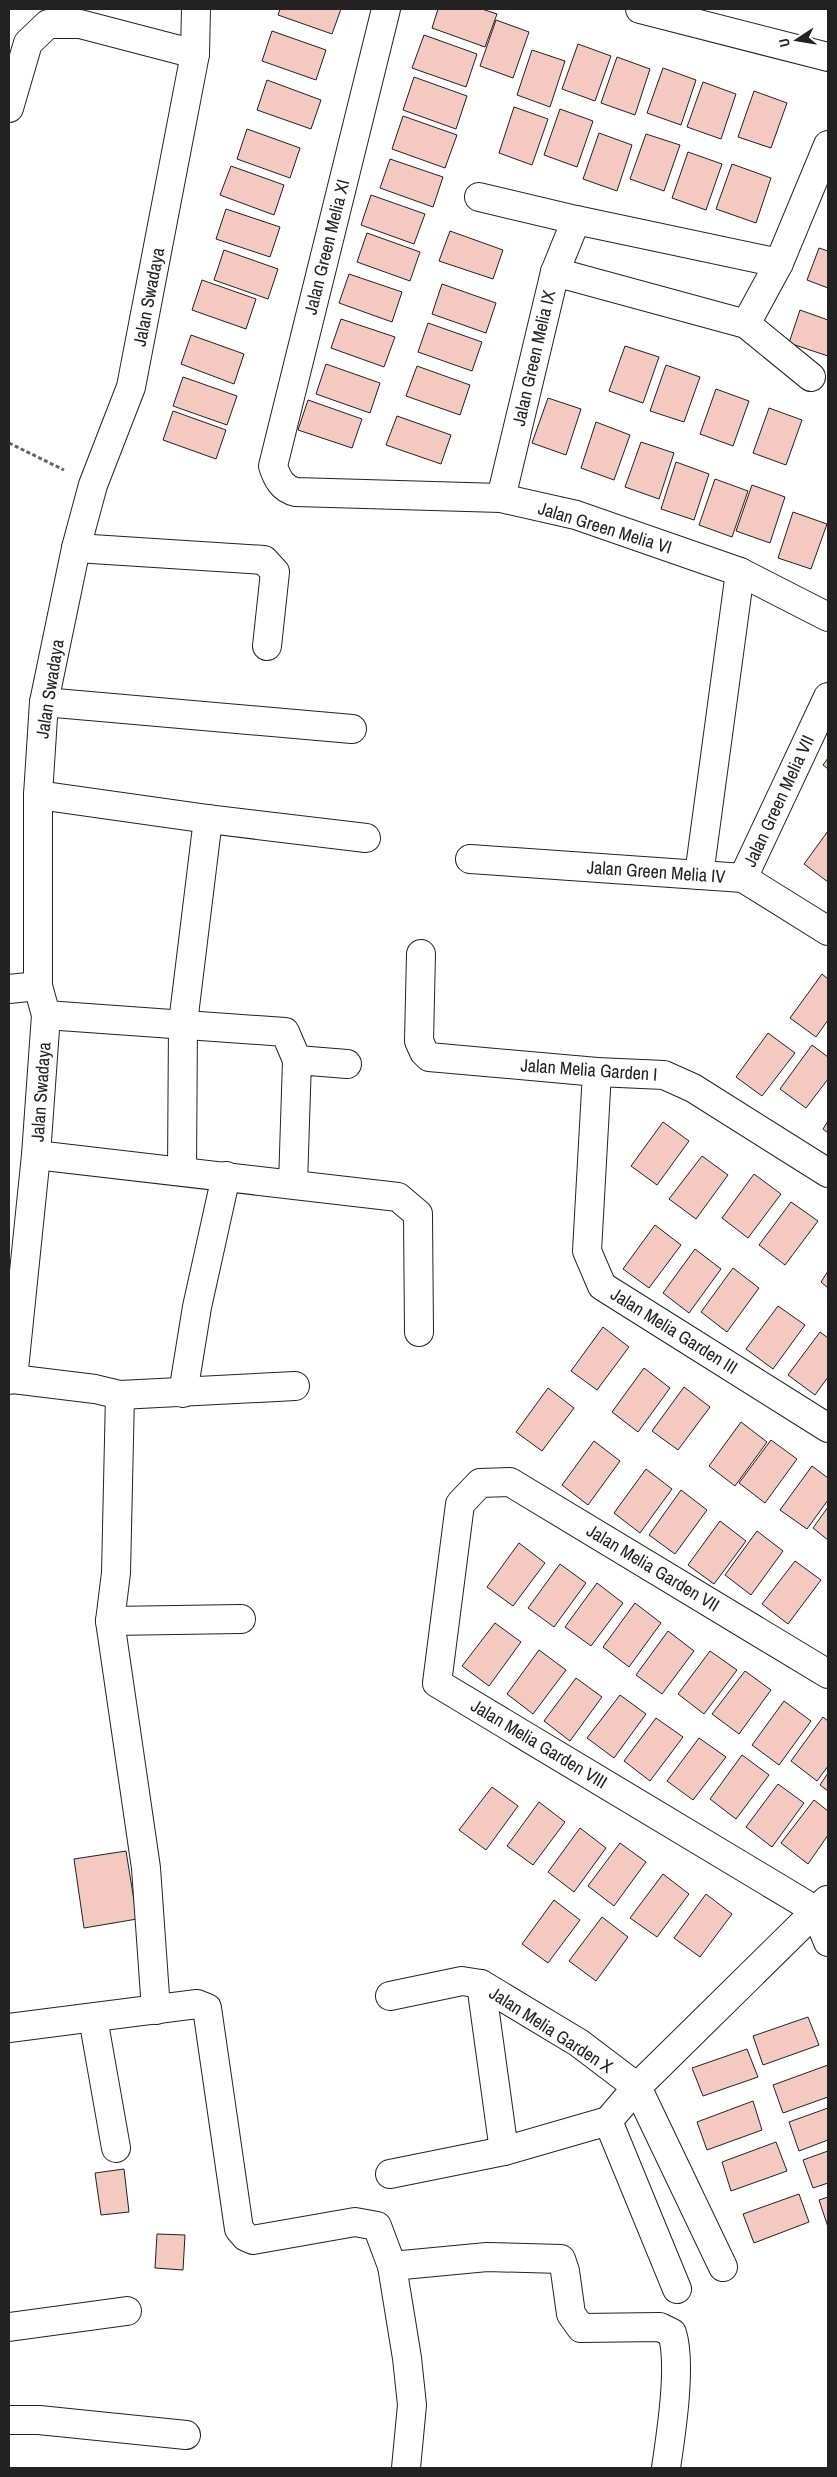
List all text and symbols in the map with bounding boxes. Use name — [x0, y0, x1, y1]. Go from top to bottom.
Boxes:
north arrow — [772, 15, 822, 65]
text: U — [775, 37, 794, 49]
street label: Jalan Green Melia XI — [298, 177, 355, 317]
street label: Jalan Swadaya — [127, 245, 170, 348]
street label: Jalan Green Melia IX — [506, 287, 561, 428]
street label: Jalan Green Melia VI — [535, 495, 675, 560]
street label: Jalan Swadaya — [29, 638, 70, 740]
street label: Jalan Green Melia VII — [737, 731, 820, 871]
street label: Jalan Green Melia IV — [586, 854, 726, 889]
street label: Jalan Swadaya — [25, 1041, 56, 1143]
street label: Jalan Melia Garden I — [520, 1052, 658, 1087]
street label: Jalan Melia Garden III — [606, 1281, 742, 1380]
street label: Jalan Melia Garden VII — [582, 1518, 724, 1617]
street label: Jalan Melia Garden VIII — [466, 1693, 612, 1794]
street label: Jalan Melia Garden X — [485, 1980, 618, 2079]

